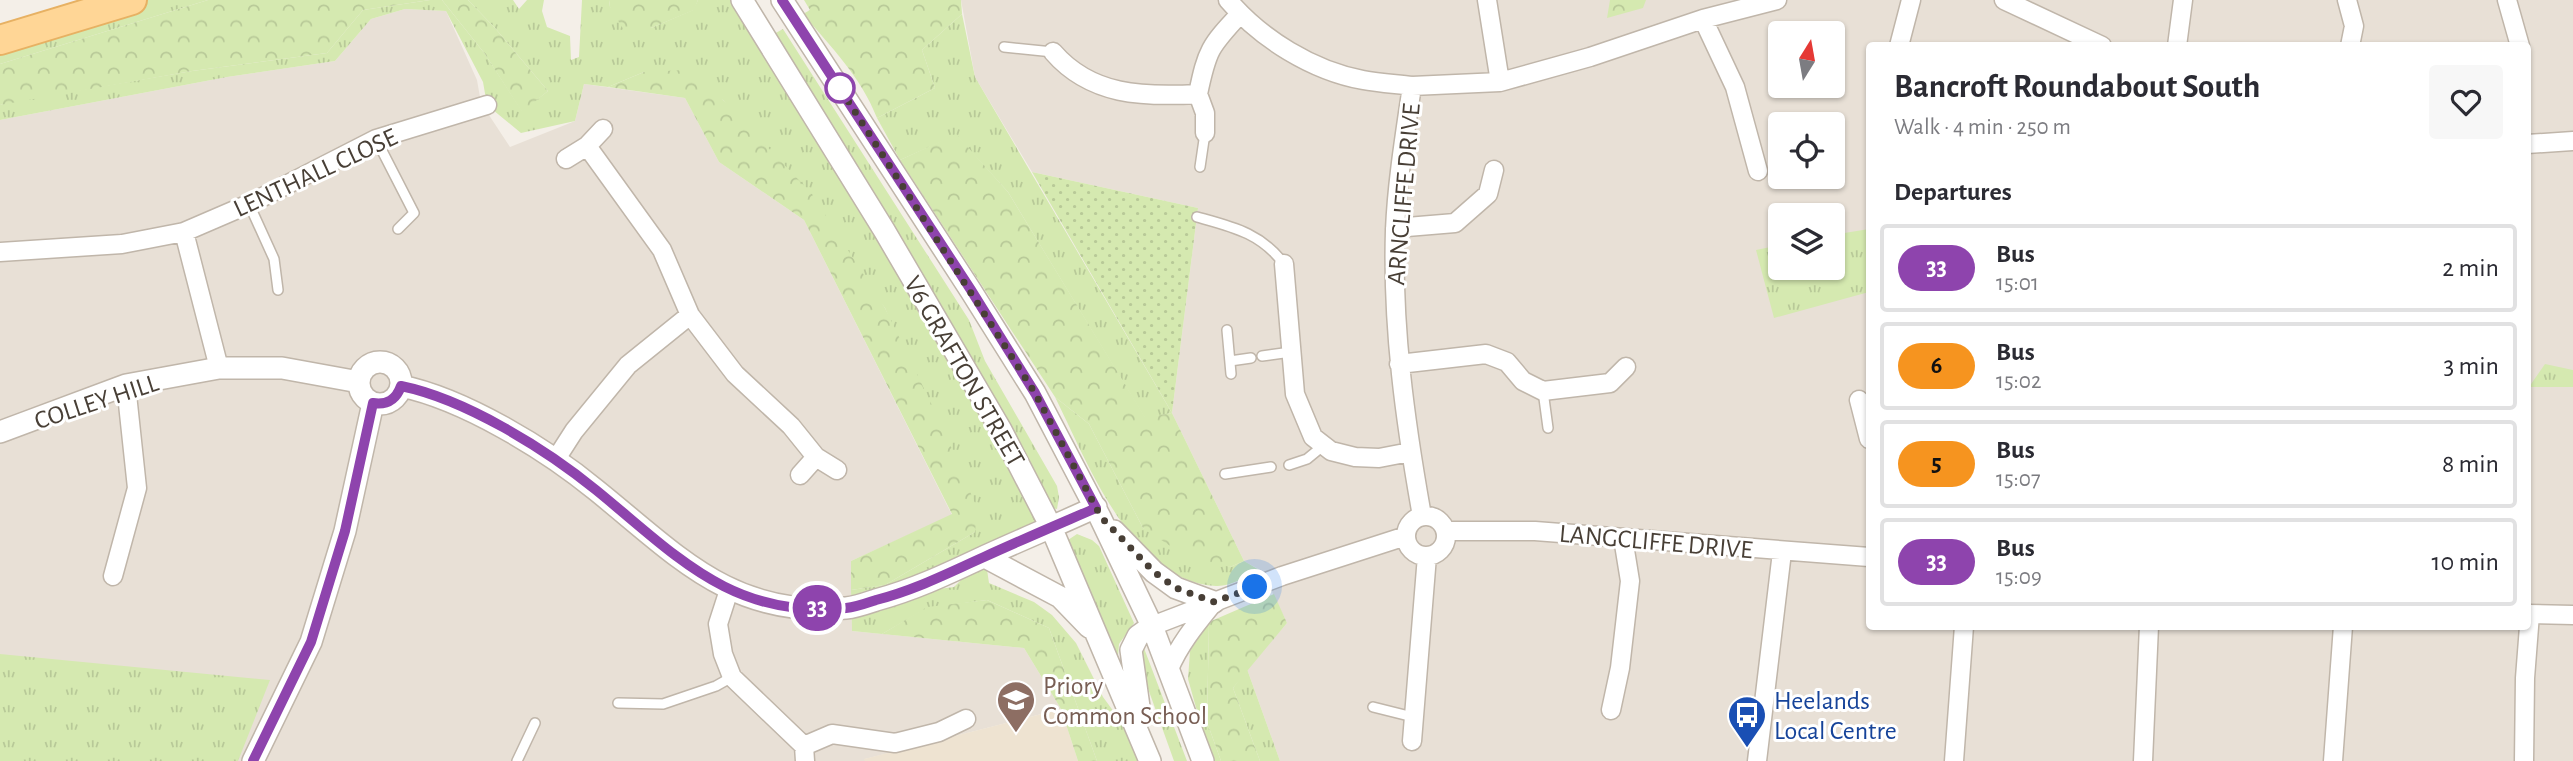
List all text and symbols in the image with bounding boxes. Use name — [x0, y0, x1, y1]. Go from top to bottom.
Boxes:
north arrow — [1768, 21, 1844, 98]
map controls — [1768, 21, 1845, 280]
button: heart — [2429, 65, 2503, 139]
text: Bancroft Roundabout South — [1894, 71, 2260, 104]
unlabelled marker — [825, 73, 855, 103]
street label: ARNCLIFFE DRIVE — [1383, 102, 1425, 286]
button: locate — [1768, 112, 1845, 189]
text: Walk · 4 min · 250 m — [1894, 116, 2071, 139]
street label: LENTHALL CLOSE — [230, 124, 401, 222]
text: Departures — [1894, 179, 2012, 205]
button: layers — [1768, 203, 1845, 280]
text: Bus — [1996, 241, 2035, 267]
text: 2 min — [2442, 255, 2499, 281]
text: 33 — [1926, 256, 1947, 280]
street label: V6 GRAFTON STREET — [899, 272, 1029, 471]
text: 15:01 — [1996, 272, 2039, 295]
text: Bus — [1996, 339, 2035, 365]
text: 3 min — [2443, 353, 2499, 379]
text: 6 — [1931, 354, 1942, 378]
street label: COLLEY HILL — [31, 370, 162, 434]
text: 15:02 — [1996, 370, 2041, 393]
text: Bus — [1996, 437, 2035, 463]
text: 8 min — [2442, 451, 2499, 477]
text: 5 — [1931, 452, 1942, 476]
text: 15:07 — [1996, 468, 2041, 491]
street label: LANGCLIFFE DRIVE — [1558, 521, 1754, 563]
text: Bus — [1996, 535, 2035, 561]
text: 10 min — [2432, 549, 2499, 575]
text: 33 — [1926, 550, 1947, 574]
text: 15:09 — [1996, 566, 2042, 589]
your location — [1237, 569, 1272, 604]
line badge: 33 — [786, 585, 848, 631]
text: 33 — [807, 596, 827, 620]
place label: Priory Common School — [1043, 673, 1207, 729]
school or university icon: Priory Common School — [995, 679, 1037, 734]
place label: Heelands Local Centre — [1774, 688, 1897, 744]
bus stop icon: Heelands Local Centre — [1726, 694, 1768, 749]

